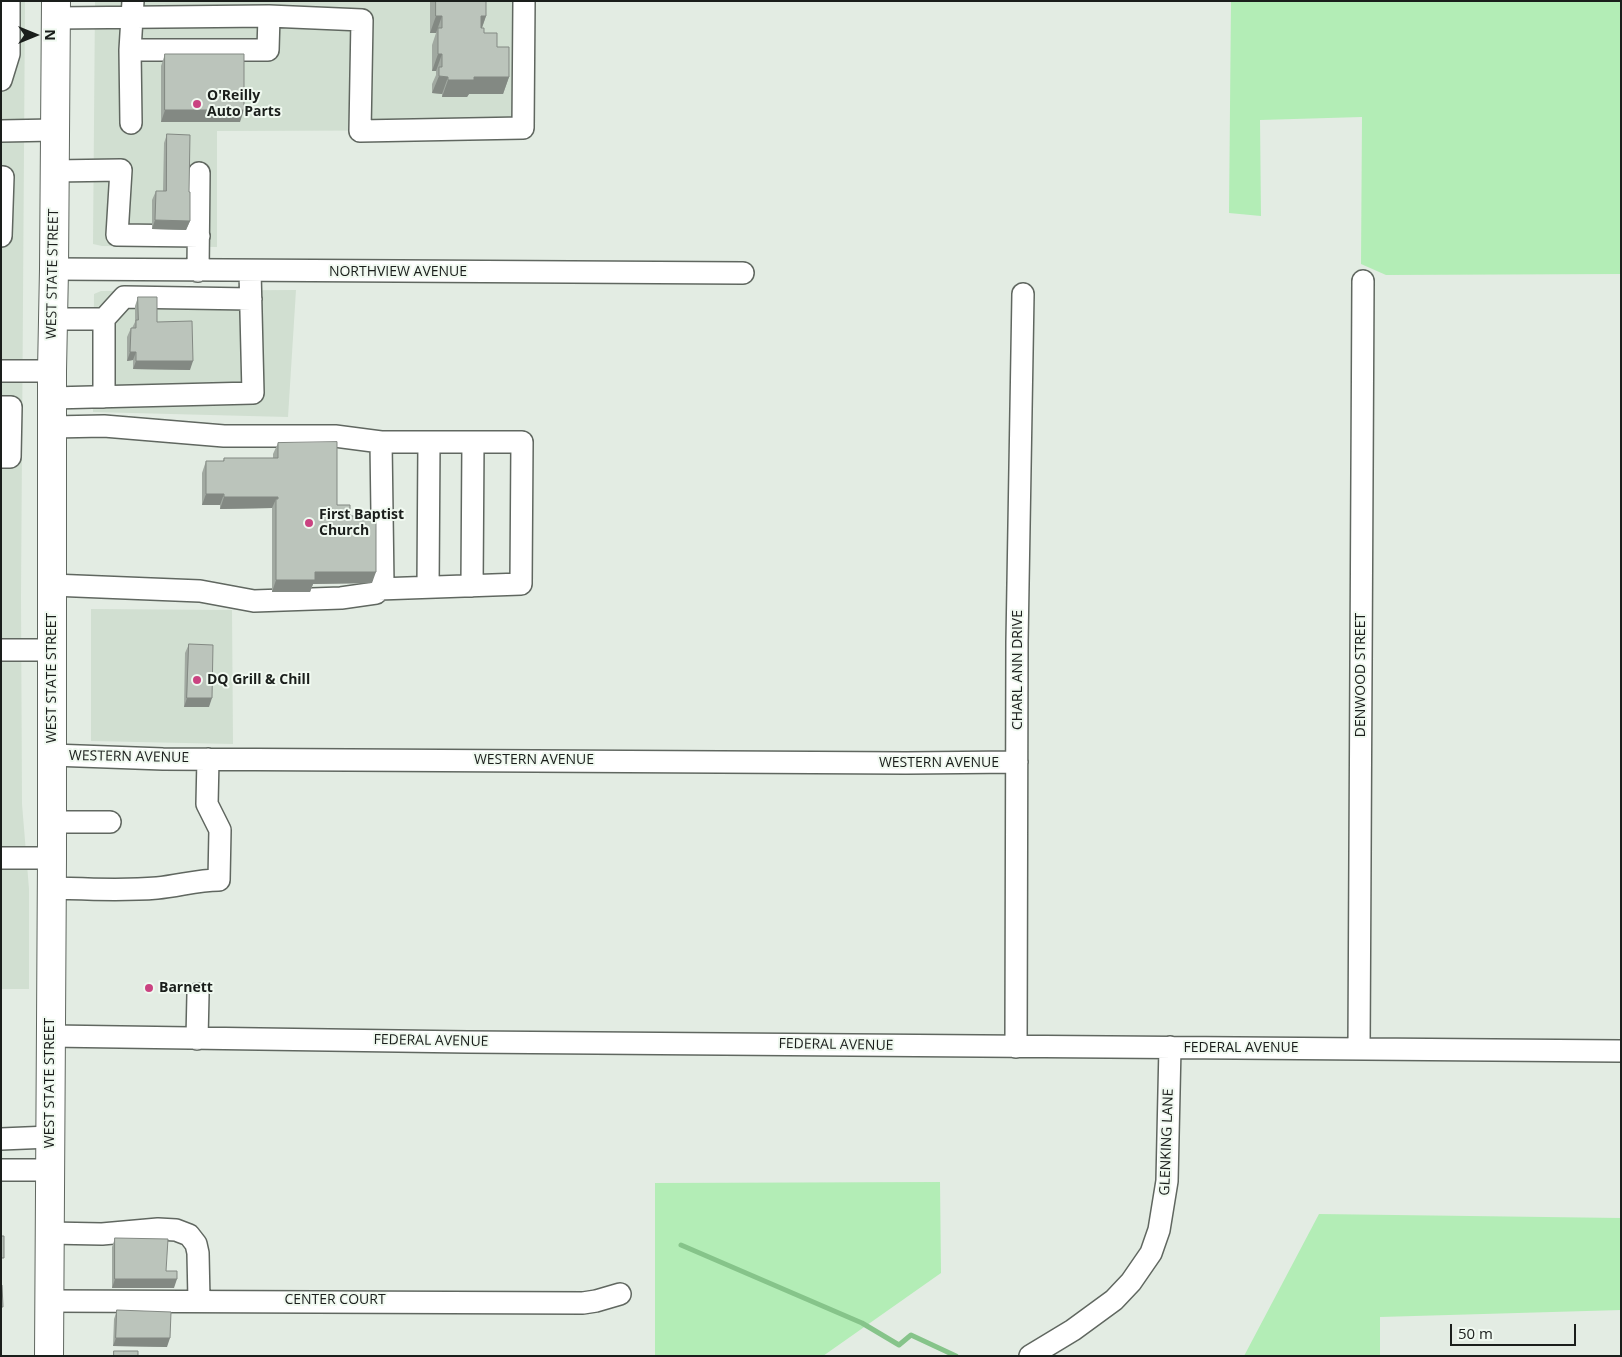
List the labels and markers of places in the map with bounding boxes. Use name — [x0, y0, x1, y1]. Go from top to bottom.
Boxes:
place label: O'Reilly Auto Parts — [207, 88, 281, 120]
marker: O'Reilly Auto Parts — [191, 98, 203, 110]
place label: First Baptist Church — [319, 507, 404, 540]
marker: First Baptist Church — [303, 517, 315, 529]
place label: DQ Grill & Chill — [207, 672, 310, 688]
marker: DQ Grill & Chill — [191, 674, 203, 686]
place label: Barnett — [159, 980, 213, 996]
marker: Barnett — [143, 982, 155, 994]

